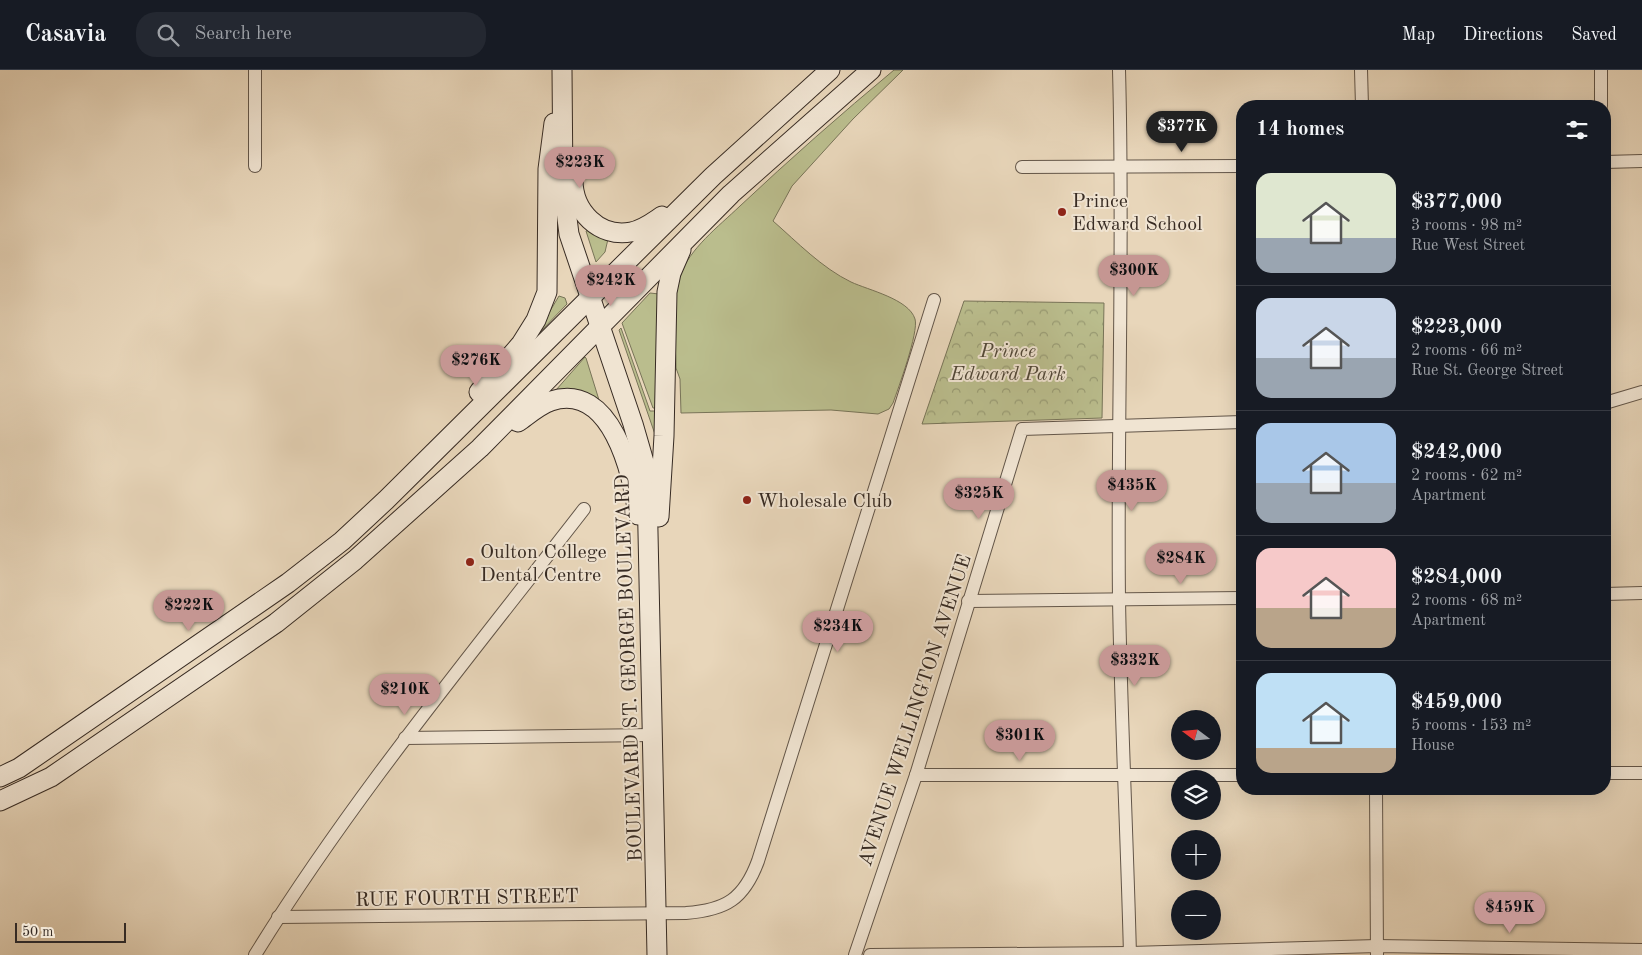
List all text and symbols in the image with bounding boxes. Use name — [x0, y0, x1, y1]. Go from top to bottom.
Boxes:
search box — [136, 12, 486, 57]
icon: search — [154, 21, 182, 49]
text: Casavia — [25, 23, 106, 47]
text: Search here — [194, 25, 292, 44]
text: Map — [1402, 26, 1435, 44]
text: Directions — [1463, 26, 1543, 44]
text: Saved — [1571, 26, 1617, 44]
pin: $377K — [1147, 111, 1217, 153]
icon: filters — [1563, 116, 1591, 144]
text: $377K — [1157, 119, 1207, 135]
text: 14 homes — [1256, 119, 1344, 140]
pin: $223K — [545, 146, 615, 189]
text: $223K — [555, 155, 605, 171]
place label: Prince Edward School — [1072, 192, 1202, 235]
text: $377,000 — [1411, 192, 1502, 213]
icon: home — [1296, 193, 1356, 253]
marker: Prince Edward School — [1056, 206, 1068, 218]
text: 3 rooms · 98 m² — [1411, 218, 1522, 234]
text: Rue West Street — [1411, 238, 1525, 254]
pin: $300K — [1099, 254, 1169, 297]
text: $300K — [1109, 263, 1159, 279]
pin: $242K — [576, 264, 646, 307]
text: $242K — [586, 273, 636, 289]
text: $223,000 — [1411, 317, 1502, 338]
icon: home — [1296, 318, 1356, 378]
park label: Prince Edward Park — [949, 342, 1066, 385]
text: 2 rooms · 66 m² — [1411, 343, 1522, 359]
pin: $276K — [441, 344, 511, 387]
text: $276K — [451, 353, 501, 369]
text: Rue St. George Street — [1411, 363, 1564, 379]
text: $242,000 — [1411, 442, 1502, 463]
icon: home — [1296, 443, 1356, 503]
text: 2 rooms · 62 m² — [1411, 468, 1522, 484]
pin: $435K — [1097, 470, 1167, 512]
street label: BOULEVARD ST. GEORGE BOULEVARD — [613, 474, 647, 862]
pin: $325K — [944, 478, 1014, 520]
text: $435K — [1107, 478, 1157, 494]
text: $325K — [954, 486, 1004, 502]
text: Apartment — [1411, 488, 1486, 504]
place label: Wholesale Club — [757, 492, 892, 512]
marker: Wholesale Club — [741, 494, 753, 506]
pin: $284K — [1146, 542, 1216, 585]
place label: Oulton College Dental Centre — [480, 543, 607, 586]
text: $284K — [1156, 551, 1206, 567]
street label: AVENUE WELLINGTON AVENUE — [856, 552, 976, 869]
marker: Oulton College Dental Centre — [464, 556, 476, 568]
text: $284,000 — [1411, 567, 1502, 588]
icon: home — [1296, 568, 1356, 628]
pin: $222K — [154, 590, 224, 632]
text: 2 rooms · 68 m² — [1411, 593, 1522, 609]
text: $222K — [164, 598, 214, 614]
pin: $234K — [803, 610, 873, 653]
text: Apartment — [1411, 613, 1486, 629]
text: $234K — [813, 619, 863, 635]
pin: $332K — [1100, 644, 1170, 687]
text: $332K — [1110, 653, 1160, 669]
pin: $210K — [370, 674, 440, 716]
text: $210K — [380, 682, 430, 698]
text: $459,000 — [1411, 692, 1502, 713]
icon: home — [1296, 693, 1356, 753]
north arrow — [1171, 710, 1221, 760]
map controls — [1171, 710, 1221, 940]
text: 5 rooms · 153 m² — [1411, 718, 1531, 734]
pin: $301K — [985, 720, 1055, 762]
text: $301K — [995, 728, 1045, 744]
text: House — [1411, 738, 1454, 754]
button: layers — [1171, 770, 1221, 820]
button: + — [1171, 830, 1221, 880]
street label: RUE FOURTH STREET — [355, 887, 579, 911]
button: − — [1171, 890, 1221, 940]
pin: $459K — [1475, 892, 1545, 934]
text: $459K — [1485, 900, 1535, 916]
scale bar — [15, 920, 126, 943]
text: 50 m — [22, 925, 53, 939]

